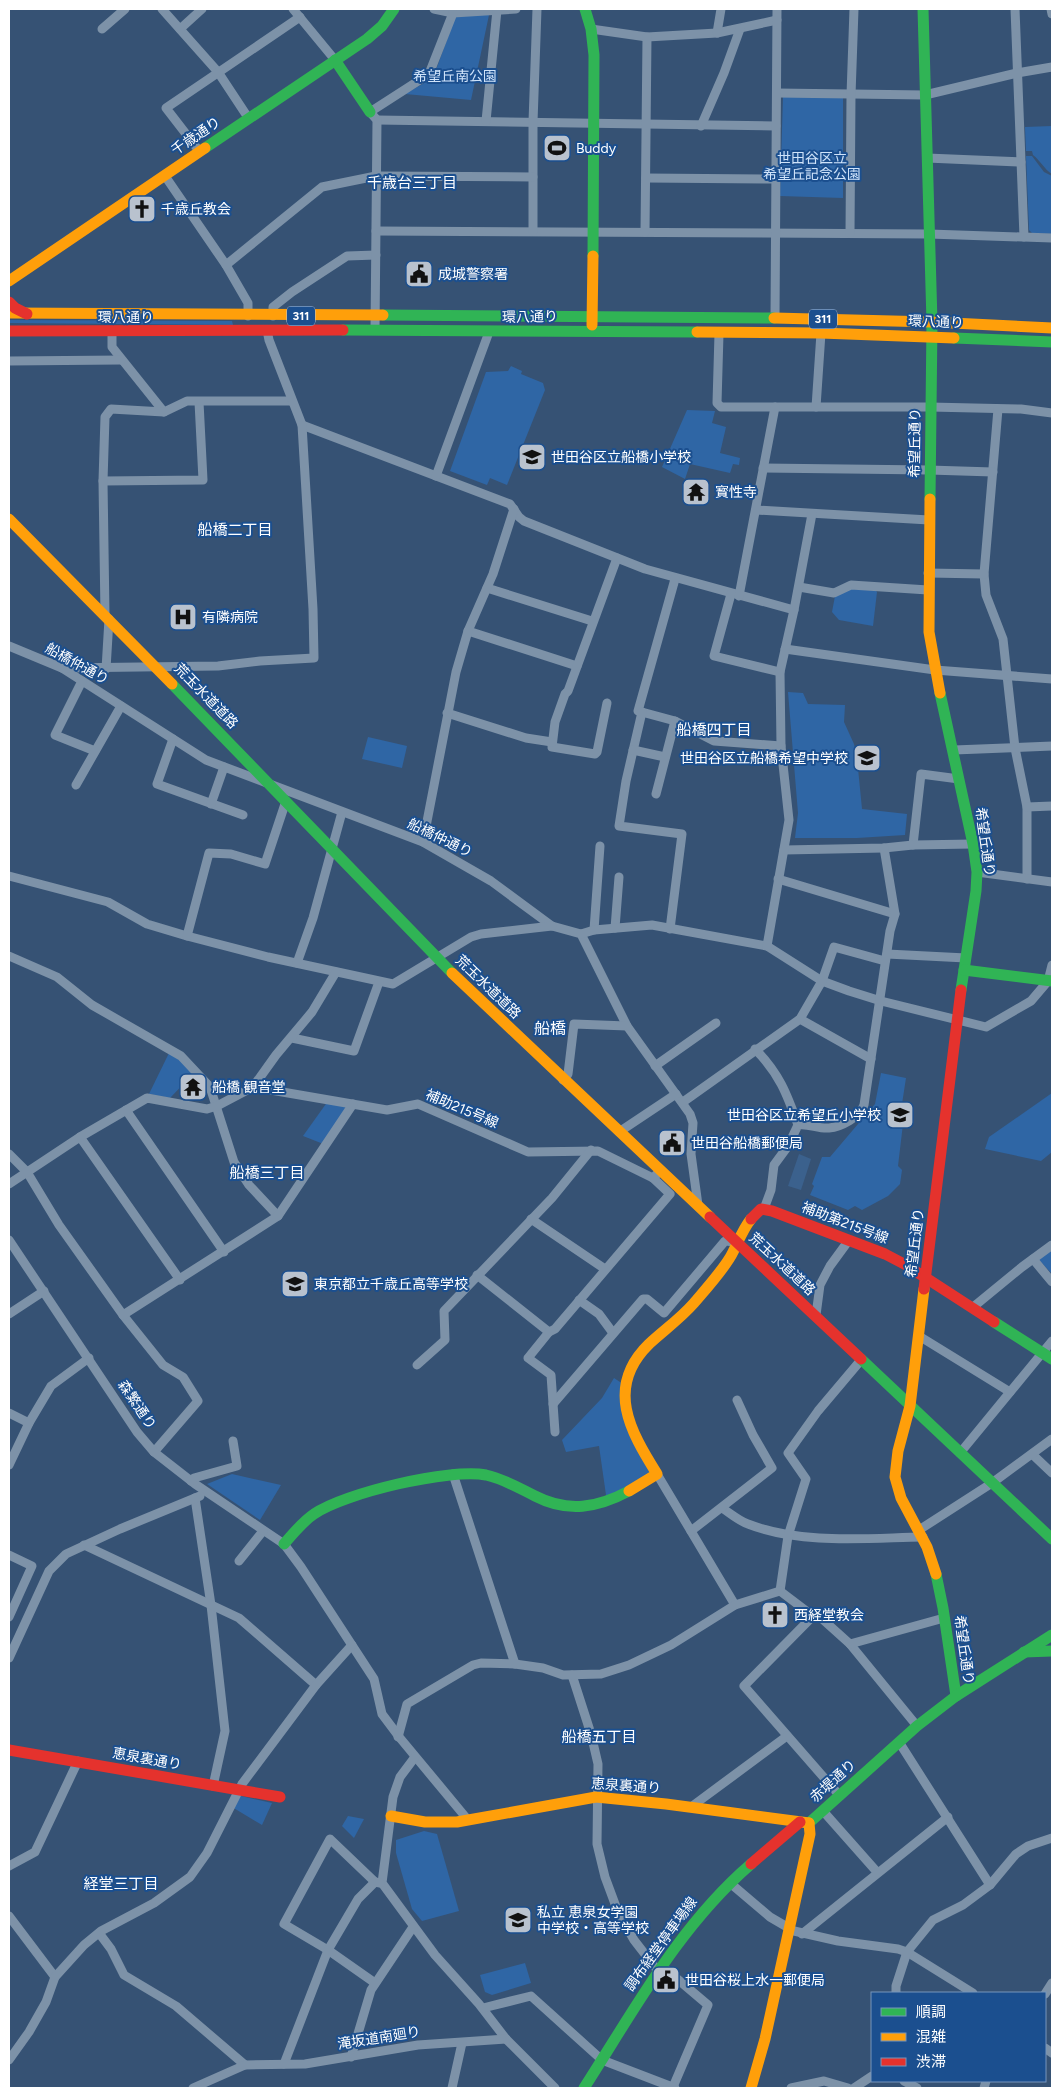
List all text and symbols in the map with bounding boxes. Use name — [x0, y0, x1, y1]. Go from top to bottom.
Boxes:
park label: 希望丘南公園 — [413, 68, 497, 85]
street label: 千歳通り — [168, 113, 224, 159]
sports icon: Buddy — [542, 133, 572, 163]
place label: Buddy — [576, 140, 617, 157]
park label: 世田谷区立 希望丘記念公園 — [763, 150, 861, 183]
district label: 千歳台三丁目 — [367, 174, 457, 192]
church icon: 千歳丘教会 — [127, 194, 157, 224]
place label: 千歳丘教会 — [161, 201, 231, 218]
public building icon: 成城警察署 — [404, 259, 434, 289]
place label: 成城警察署 — [438, 266, 508, 283]
road number: 311 — [287, 306, 315, 326]
street label: 環八通り — [502, 308, 558, 326]
street label: 環八通り — [98, 309, 154, 326]
road number: 311 — [809, 310, 837, 328]
street label: 環八通り — [908, 313, 964, 331]
street label: 希望丘通り — [906, 408, 924, 478]
school or university icon: 世田谷区立船橋小学校 — [517, 442, 547, 472]
place label: 世田谷区立船橋小学校 — [551, 449, 691, 466]
temple icon: 寳性寺 — [681, 477, 711, 507]
place label: 寳性寺 — [715, 484, 757, 501]
district label: 船橋二丁目 — [197, 521, 273, 539]
hospital icon: 有隣病院 — [168, 602, 198, 632]
place label: 有隣病院 — [202, 609, 258, 626]
street label: 船橋仲通り — [42, 640, 112, 688]
street label: 荒玉水道道路 — [171, 660, 241, 732]
district label: 船橋四丁目 — [676, 721, 752, 739]
school or university icon: 世田谷区立船橋希望中学校 — [852, 743, 882, 773]
place label: 世田谷区立船橋希望中学校 — [680, 750, 848, 767]
street label: 希望丘通り — [972, 806, 998, 878]
street label: 船橋仲通り — [405, 815, 475, 861]
street label: 荒玉水道道路 — [452, 952, 524, 1022]
district label: 船橋 — [534, 1019, 566, 1038]
temple icon: 船橋 観音堂 — [178, 1072, 208, 1102]
place label: 船橋 観音堂 — [212, 1079, 285, 1096]
street label: 補助215号線 — [423, 1086, 501, 1132]
school or university icon: 世田谷区立希望丘小学校 — [885, 1100, 915, 1130]
place label: 世田谷区立希望丘小学校 — [727, 1107, 881, 1124]
public building icon: 世田谷船橋郵便局 — [657, 1128, 687, 1158]
place label: 世田谷船橋郵便局 — [691, 1135, 803, 1152]
district label: 船橋三丁目 — [229, 1164, 305, 1182]
street label: 補助第215号線 — [799, 1199, 891, 1247]
street label: 希望丘通り — [902, 1207, 928, 1279]
street label: 荒玉水道道路 — [745, 1229, 819, 1299]
school or university icon: 東京都立千歳丘高等学校 — [280, 1269, 310, 1299]
place label: 東京都立千歳丘高等学校 — [314, 1276, 468, 1293]
street label: 森繁通り — [114, 1377, 160, 1433]
church icon: 西経堂教会 — [760, 1600, 790, 1630]
place label: 西経堂教会 — [794, 1607, 864, 1624]
street label: 希望丘通り — [951, 1614, 977, 1686]
district label: 船橋五丁目 — [561, 1728, 637, 1746]
street label: 恵泉裏通り — [111, 1745, 183, 1773]
street label: 赤堤通り — [807, 1756, 859, 1806]
street label: 恵泉裏通り — [590, 1775, 662, 1797]
district label: 経堂三丁目 — [83, 1875, 159, 1893]
street label: 調布経堂停車場線 — [621, 1894, 701, 1994]
place label: 私立 恵泉女学園 中学校・高等学校 — [537, 1904, 649, 1937]
school or university icon: 私立 恵泉女学園 中学校・高等学校 — [503, 1905, 533, 1935]
public building icon: 世田谷桜上水一郵便局 — [651, 1965, 681, 1995]
place label: 世田谷桜上水一郵便局 — [685, 1972, 825, 1989]
legend — [871, 1992, 1046, 2082]
text: 順調 — [916, 2003, 946, 2021]
street label: 滝坂道南廻り — [336, 2023, 422, 2053]
text: 混雑 — [916, 2028, 946, 2046]
text: 渋滞 — [916, 2053, 946, 2071]

